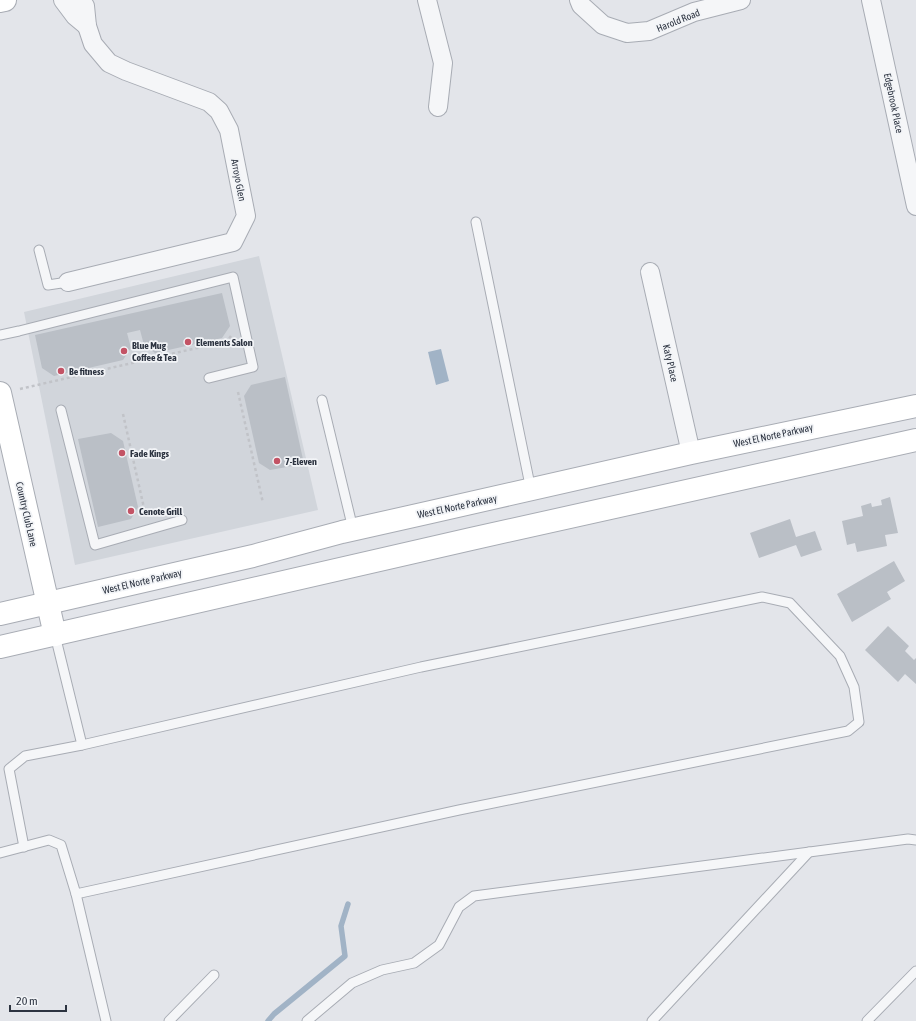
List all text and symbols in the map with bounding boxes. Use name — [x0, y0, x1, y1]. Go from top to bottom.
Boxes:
street label: Harold Road — [655, 7, 702, 34]
street label: Edgebrook Place — [882, 72, 905, 134]
street label: Arroyo Glen — [229, 158, 248, 202]
marker: Elements Salon — [183, 337, 193, 347]
place label: Elements Salon — [196, 337, 253, 348]
place label: Blue Mug Coffee & Tea — [132, 340, 177, 363]
street label: Katy Place — [661, 343, 680, 383]
marker: Blue Mug Coffee & Tea — [119, 346, 129, 356]
marker: Be fitness — [56, 366, 66, 376]
place label: Be fitness — [69, 366, 105, 377]
street label: West El Norte Parkway — [732, 422, 814, 449]
marker: Fade Kings — [117, 448, 127, 458]
place label: Fade Kings — [130, 448, 169, 459]
marker: 7-Eleven — [272, 456, 282, 466]
place label: 7-Eleven — [285, 456, 317, 467]
street label: Country Club Lane — [14, 481, 39, 548]
street label: West El Norte Parkway — [416, 493, 498, 520]
marker: Cenote Grill — [126, 506, 136, 516]
place label: Cenote Grill — [139, 506, 182, 517]
street label: West El Norte Parkway — [101, 567, 183, 596]
scale bar — [10, 987, 66, 1013]
text: 20 m — [16, 994, 38, 1008]

